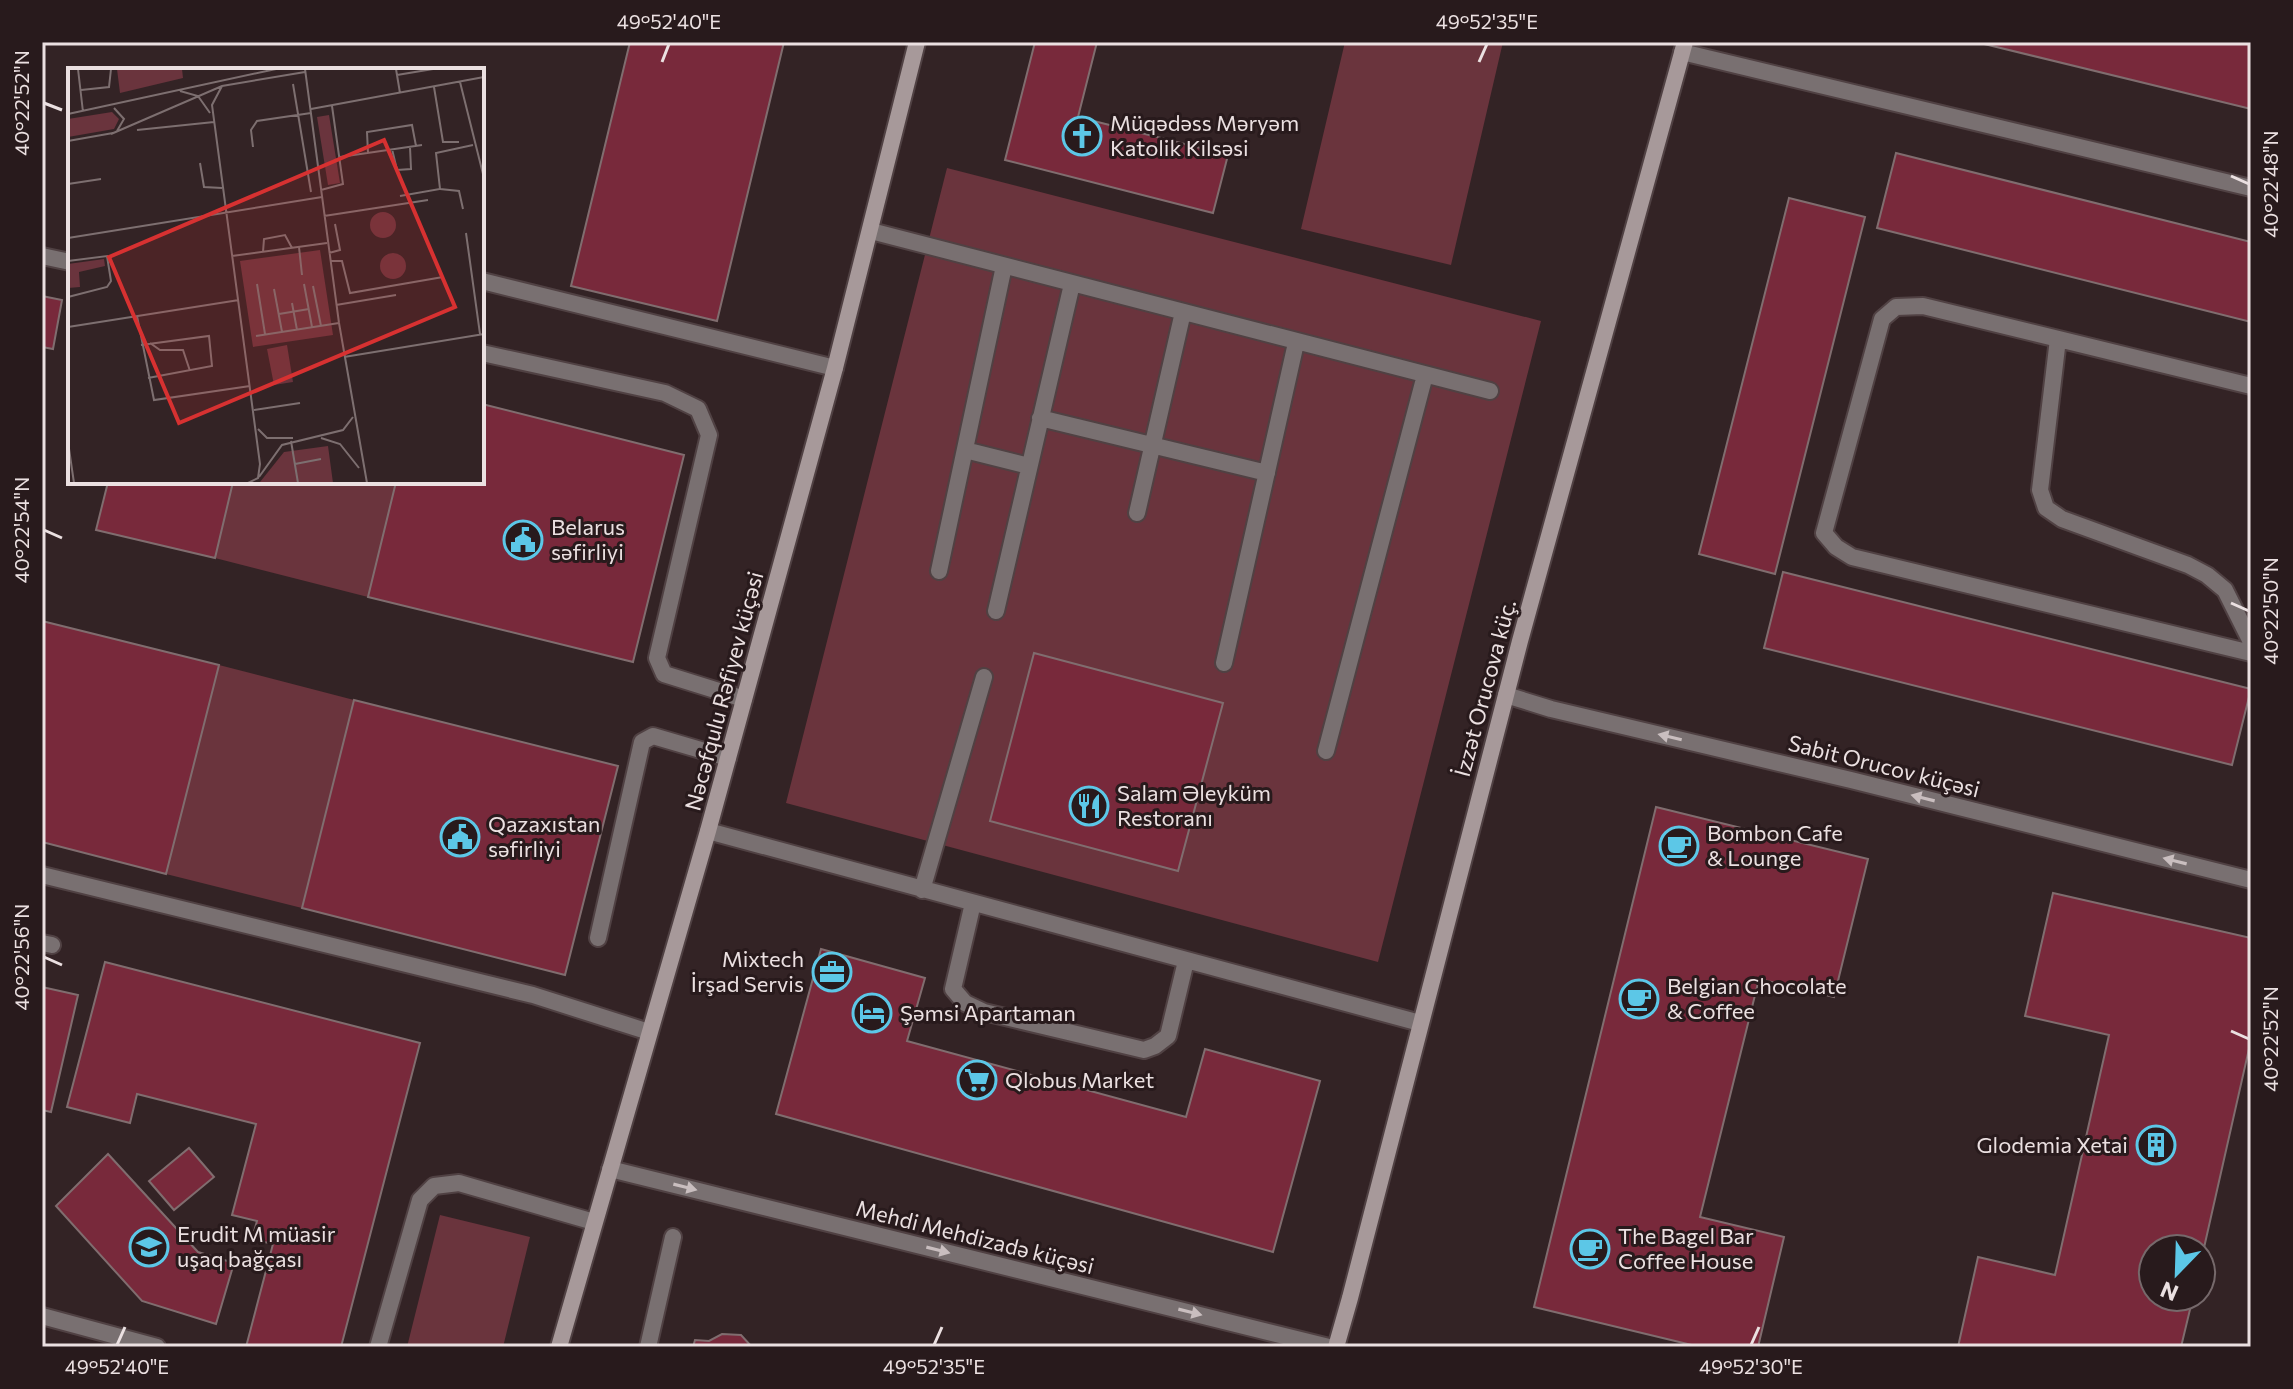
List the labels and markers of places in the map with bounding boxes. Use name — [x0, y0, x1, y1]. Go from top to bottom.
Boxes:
place label: Müqədəss Məryəm Katolik Kilsəsi — [1110, 109, 1299, 161]
church icon: Müqədəss Məryəm Katolik Kilsəsi — [1061, 115, 1103, 157]
place label: Belarus səfirliyi — [551, 513, 625, 565]
public building icon: Belarus səfirliyi — [502, 519, 544, 561]
place label: Salam Əleyküm Restoranı — [1117, 779, 1271, 831]
restaurant icon: Salam Əleyküm Restoranı — [1068, 785, 1110, 827]
place label: Qazaxıstan səfirliyi — [488, 810, 600, 862]
public building icon: Qazaxıstan səfirliyi — [439, 816, 481, 858]
place label: Bombon Cafe & Lounge — [1707, 819, 1843, 871]
cafe icon: Bombon Cafe & Lounge — [1658, 825, 1700, 867]
place label: Mixtech İrşad Servis — [691, 945, 804, 997]
office icon: Mixtech İrşad Servis — [811, 951, 853, 993]
place label: Belgian Chocolate & Coffee — [1667, 972, 1847, 1024]
cafe icon: Belgian Chocolate & Coffee — [1618, 978, 1660, 1020]
hotel icon: Şəmsi Apartaman — [851, 992, 893, 1034]
place label: Şəmsi Apartaman — [900, 999, 1076, 1026]
supermarket icon: Qlobus Market — [956, 1059, 998, 1101]
place label: Qlobus Market — [1005, 1066, 1154, 1093]
building icon: Glodemia Xetai — [2135, 1124, 2177, 1166]
place label: Glodemia Xetai — [1976, 1131, 2128, 1158]
place label: Erudit M müasir uşaq bağçası — [177, 1220, 336, 1272]
place label: The Bagel Bar Coffee House — [1618, 1222, 1754, 1274]
school or university icon: Erudit M müasir uşaq bağçası — [128, 1226, 170, 1268]
cafe icon: The Bagel Bar Coffee House — [1569, 1228, 1611, 1270]

